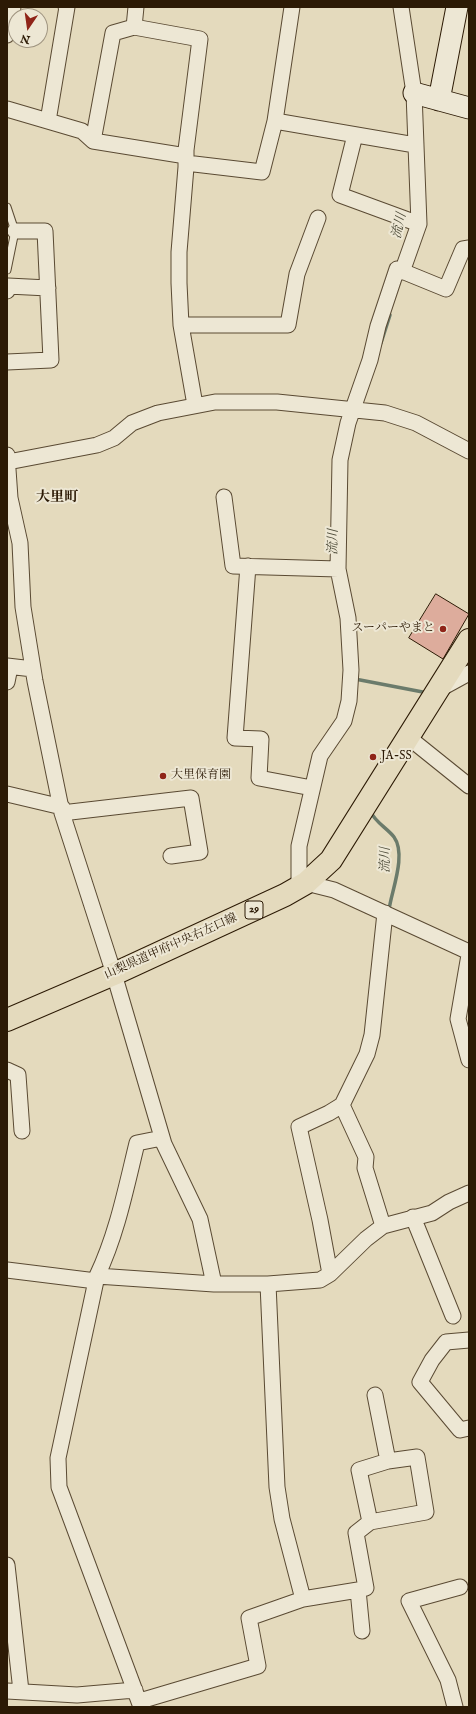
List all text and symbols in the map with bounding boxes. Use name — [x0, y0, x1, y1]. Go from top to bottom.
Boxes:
north arrow — [8, 8, 48, 48]
text: N — [19, 31, 32, 47]
water label: 流川 — [389, 212, 411, 240]
district label: 大里町 — [36, 490, 78, 506]
water label: 流川 — [326, 529, 342, 555]
place label: スーパーやまと — [352, 622, 435, 636]
marker: スーパーやまと — [438, 624, 448, 634]
place label: JA-SS — [381, 750, 412, 764]
marker: JA-SS — [368, 752, 378, 762]
place label: 大里保育園 — [171, 769, 231, 783]
marker: 大里保育園 — [158, 771, 168, 781]
water label: 流川 — [378, 847, 394, 873]
road number: 29 — [245, 901, 263, 919]
street label: 山梨県道甲府中央右左口線 — [102, 911, 240, 983]

